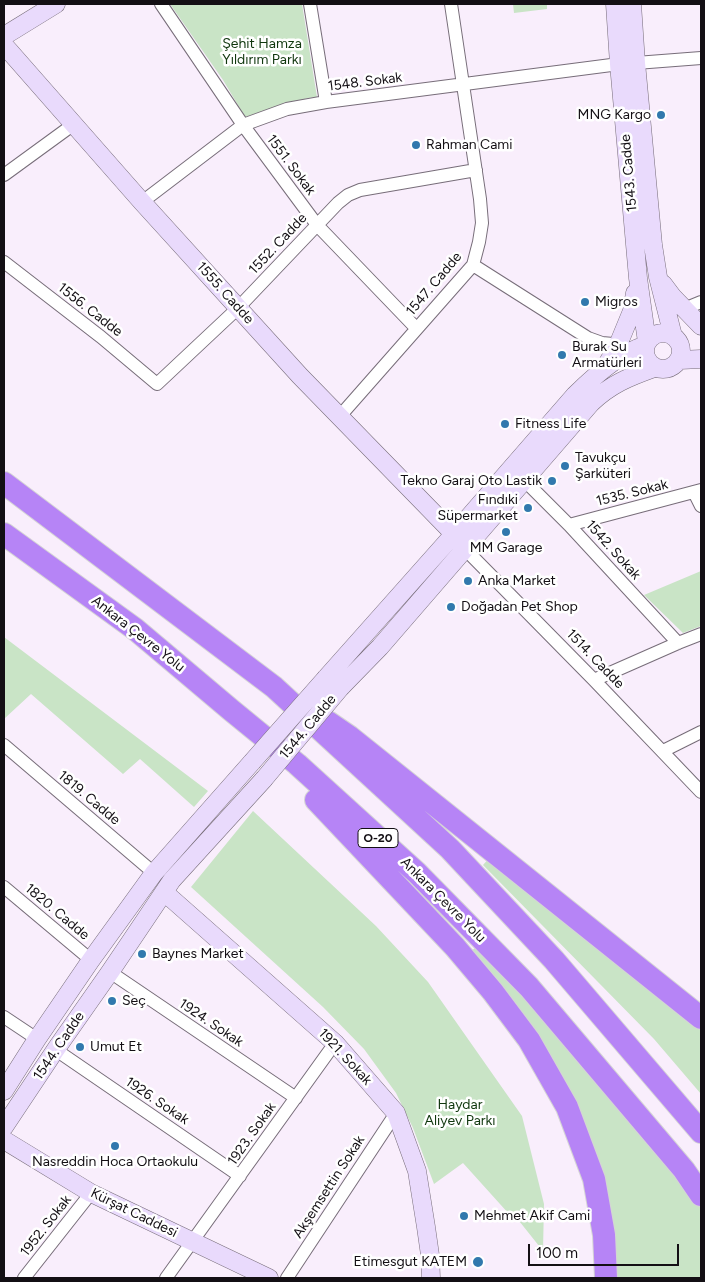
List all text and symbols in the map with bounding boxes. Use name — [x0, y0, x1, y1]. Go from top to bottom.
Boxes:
park label: Şehit Hamza Yıldırım Parkı — [222, 36, 302, 68]
street label: 1548. Sokak — [327, 69, 403, 95]
place label: MNG Kargo — [578, 107, 651, 123]
marker: MNG Kargo — [655, 109, 667, 121]
street label: 1551. Sokak — [263, 131, 319, 199]
street label: 1543. Cadde — [617, 134, 641, 212]
place label: Rahman Cami — [426, 137, 512, 153]
marker: Rahman Cami — [410, 139, 422, 151]
street label: 1552. Cadde — [245, 210, 311, 278]
street label: 1547. Cadde — [403, 249, 465, 319]
street label: 1555. Cadde — [193, 259, 257, 327]
street label: 1556. Cadde — [54, 280, 126, 340]
place label: Migros — [595, 294, 638, 310]
marker: Migros — [579, 296, 591, 308]
place label: Burak Su Armatürleri — [572, 339, 642, 372]
marker: Burak Su Armatürleri — [556, 349, 568, 361]
place label: Fitness Life — [515, 416, 586, 432]
marker: Fitness Life — [499, 418, 511, 430]
place label: Tavukçu Şarküteri — [575, 450, 631, 482]
marker: Tavukçu Şarküteri — [559, 460, 571, 472]
place label: Tekno Garaj Oto Lastik — [400, 473, 542, 489]
marker: Tekno Garaj Oto Lastik — [546, 475, 558, 487]
street label: 1535. Sokak — [594, 476, 670, 510]
place label: Fındıki Süpermarket — [438, 492, 518, 524]
marker: Fındıki Süpermarket — [522, 502, 534, 514]
street label: 1542. Sokak — [582, 517, 644, 583]
marker: MM Garage — [500, 526, 512, 538]
place label: MM Garage — [470, 540, 542, 556]
place label: Anka Market — [478, 573, 556, 589]
marker: Anka Market — [462, 575, 474, 587]
street label: Ankara Çevre Yolu — [88, 592, 188, 676]
place label: Doğadan Pet Shop — [461, 599, 578, 615]
marker: Doğadan Pet Shop — [445, 601, 457, 613]
street label: 1514. Cadde — [563, 626, 627, 692]
street label: 1544. Cadde — [276, 691, 340, 763]
street label: 1819. Cadde — [55, 767, 123, 829]
road number: O-20 — [358, 828, 398, 848]
street label: Ankara Çevre Yolu — [397, 854, 489, 946]
street label: 1820. Cadde — [21, 880, 93, 944]
place label: Baynes Market — [152, 946, 244, 962]
marker: Baynes Market — [136, 948, 148, 960]
place label: Seç — [122, 993, 146, 1009]
marker: Seç — [106, 995, 118, 1007]
street label: 1924. Sokak — [176, 995, 246, 1051]
street label: 1544. Cadde — [30, 1009, 88, 1083]
street label: 1921. Sokak — [315, 1025, 375, 1089]
place label: Umut Et — [90, 1039, 142, 1055]
marker: Umut Et — [74, 1041, 86, 1053]
street label: 1926. Sokak — [122, 1074, 192, 1128]
park label: Haydar Aliyev Parkı — [424, 1097, 496, 1130]
street label: 1923. Sokak — [224, 1099, 280, 1169]
street label: Akşemsettin Sokak — [290, 1133, 368, 1241]
marker: Nasreddin Hoca Ortaokulu — [109, 1140, 121, 1152]
place label: Nasreddin Hoca Ortaokulu — [32, 1154, 198, 1170]
street label: Kürşat Caddesi — [88, 1185, 180, 1241]
street label: 1952. Sokak — [17, 1192, 75, 1260]
place label: Mehmet Akif Cami — [474, 1208, 590, 1224]
marker: Mehmet Akif Cami — [458, 1210, 470, 1222]
scale bar — [530, 1234, 681, 1266]
text: 100 m — [536, 1244, 578, 1262]
place label: Etimesgut KATEM — [354, 1254, 467, 1270]
marker: Etimesgut KATEM — [471, 1255, 485, 1269]

